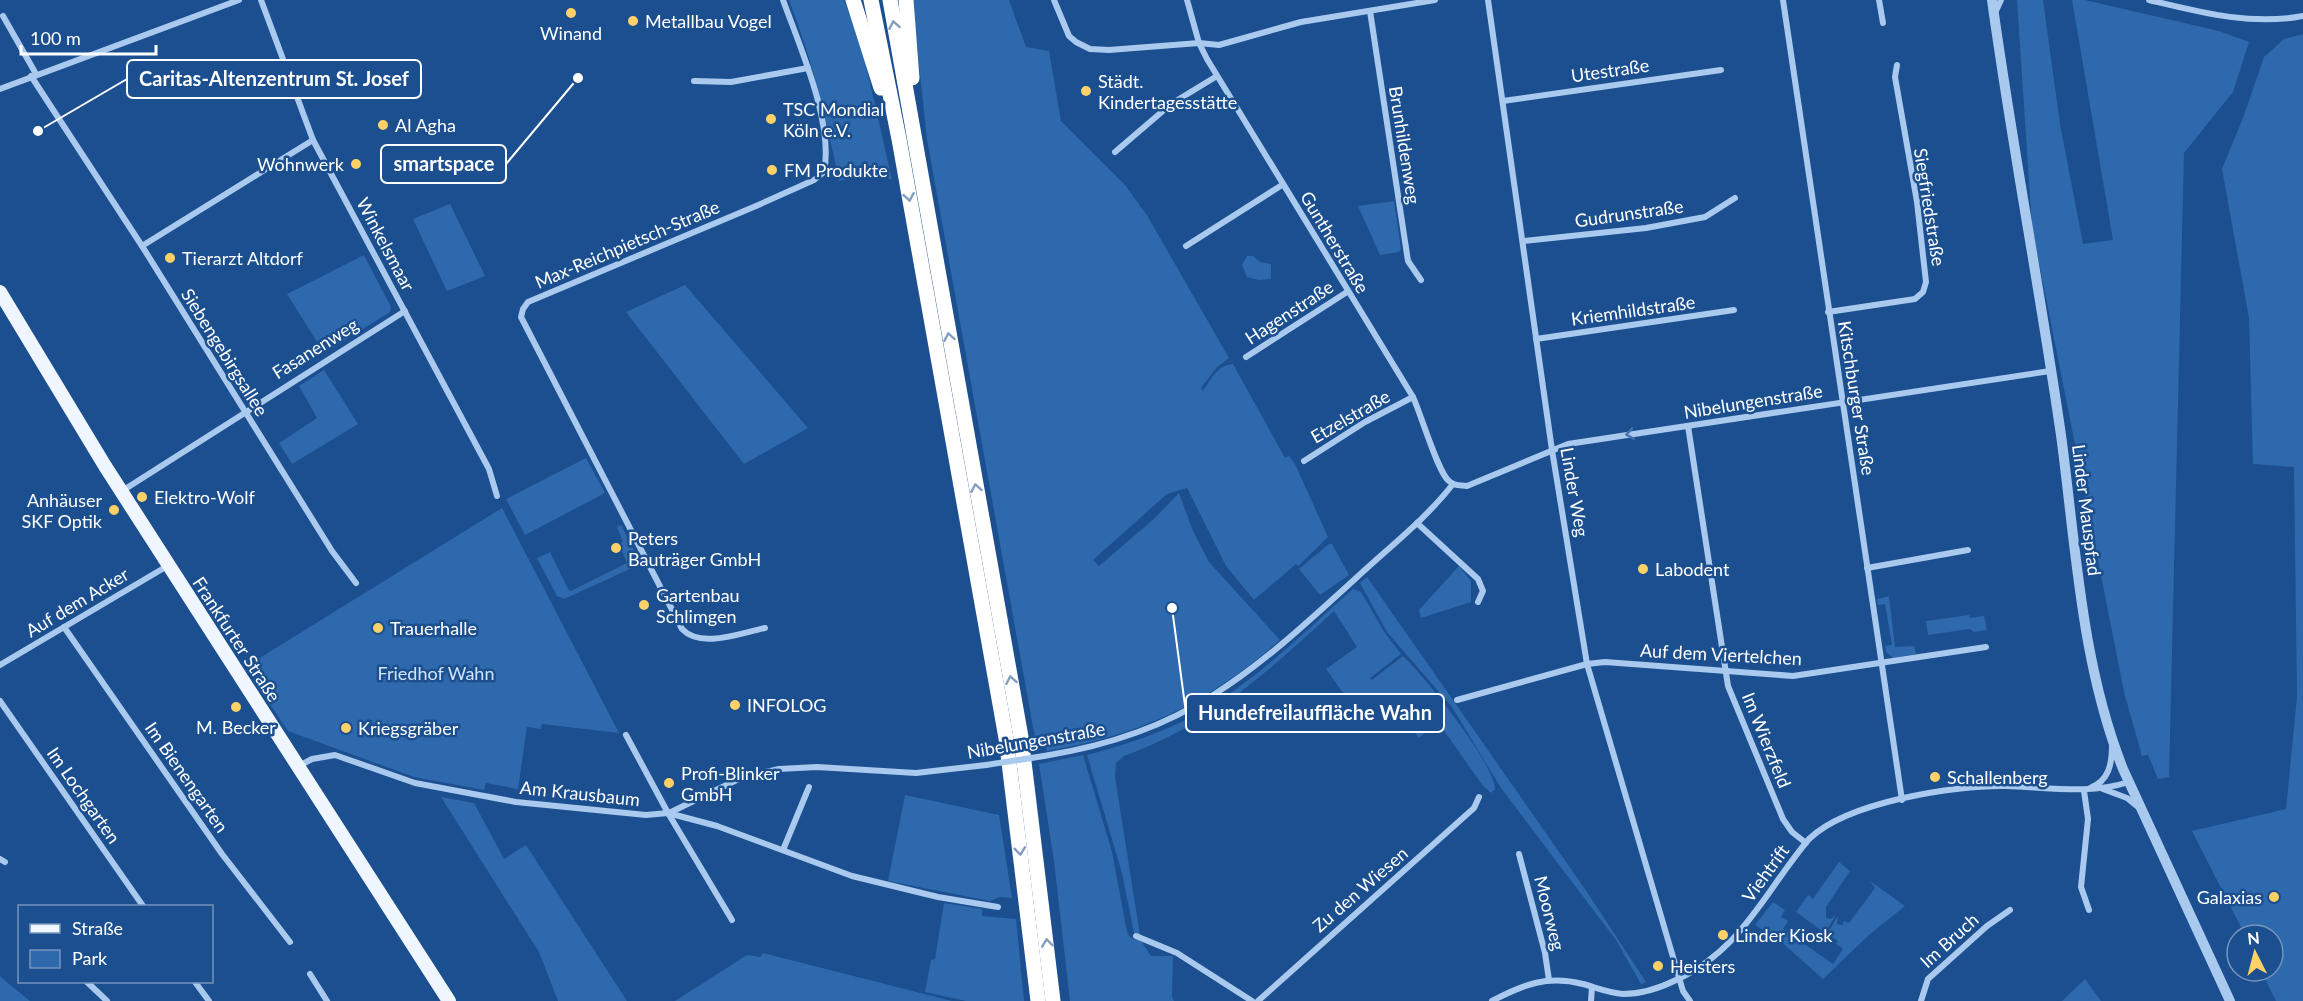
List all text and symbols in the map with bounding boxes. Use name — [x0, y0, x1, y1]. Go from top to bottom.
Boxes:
marker: Winand — [564, 6, 578, 20]
place label: Metallbau Vogel — [645, 10, 772, 32]
marker: Metallbau Vogel — [626, 14, 640, 28]
scale bar — [21, 18, 156, 56]
one-way arrow — [888, 20, 901, 30]
place label: Winand — [540, 22, 602, 44]
text: 100 m — [30, 27, 81, 49]
street label: Utestraße — [1570, 54, 1650, 86]
callout: Caritas-Altenzentrum St. Josef — [127, 60, 421, 98]
text: Caritas-Altenzentrum St. Josef — [139, 66, 410, 90]
place label: Städt. Kindertagesstätte — [1098, 70, 1237, 113]
marker: Städt. Kindertagesstätte — [1079, 84, 1093, 98]
street label: Brunhildenweg — [1385, 84, 1425, 206]
place label: TSC Mondial Köln e.V. — [783, 98, 884, 141]
marker: TSC Mondial Köln e.V. — [764, 112, 778, 126]
place label: Al Agha — [395, 114, 456, 136]
marker: Al Agha — [376, 118, 390, 132]
callout: smartspace — [381, 145, 506, 183]
street label: Siegfriedstraße — [1910, 146, 1950, 268]
text: smartspace — [393, 151, 495, 175]
place label: Wohnwerk — [257, 153, 345, 175]
marker: Wohnwerk — [349, 157, 363, 171]
place label: FM Produkte — [784, 159, 888, 181]
marker: FM Produkte — [765, 163, 779, 177]
street label: Guntherstraße — [1296, 187, 1374, 297]
one-way arrow — [902, 192, 915, 202]
street label: Winkelsmaar — [352, 194, 420, 295]
street label: Max-Reichpietsch-Straße — [531, 195, 723, 293]
street label: Gudrunstraße — [1573, 195, 1685, 231]
place label: Tierarzt Altdorf — [182, 247, 304, 269]
marker: Tierarzt Altdorf — [163, 251, 177, 265]
street label: Hagenstraße — [1241, 275, 1337, 349]
street label: Siebengebirgsallee — [177, 284, 273, 420]
street label: Kriemhildstraße — [1569, 290, 1697, 330]
street label: Fasanenweg — [268, 313, 362, 383]
street label: Kitschburger Straße — [1834, 319, 1880, 477]
one-way arrow — [943, 333, 956, 343]
street label: Nibelungenstraße — [1682, 379, 1824, 423]
street label: Etzelstraße — [1307, 385, 1393, 447]
one-way arrow — [1625, 427, 1635, 440]
street label: Linder Mauspfad — [2068, 443, 2106, 577]
street label: Linder Weg — [1556, 446, 1594, 538]
one-way arrow — [970, 483, 982, 492]
place label: Elektro-Wolf — [154, 486, 256, 508]
place label: Anhäuser SKF Optik — [22, 489, 103, 532]
marker: Elektro-Wolf — [135, 490, 149, 504]
marker: Anhäuser SKF Optik — [107, 503, 121, 517]
place label: Peters Bauträger GmbH — [628, 527, 761, 570]
marker: Peters Bauträger GmbH — [609, 541, 623, 555]
place label: Labodent — [1655, 558, 1730, 580]
street label: Auf dem Acker — [22, 562, 133, 641]
marker: Labodent — [1636, 562, 1650, 576]
street label: Frankfurter Straße — [188, 572, 286, 706]
place label: Gartenbau Schlimgen — [656, 584, 740, 627]
marker: Gartenbau Schlimgen — [637, 598, 651, 612]
place label: Trauerhalle — [390, 617, 477, 639]
marker: Trauerhalle — [371, 621, 385, 635]
street label: Auf dem Viertelchen — [1640, 639, 1802, 669]
park label: Friedhof Wahn — [378, 662, 494, 684]
one-way arrow — [1005, 675, 1017, 684]
street label: Im Wierzfeld — [1738, 689, 1796, 791]
place label: INFOLOG — [747, 694, 826, 716]
callout: Hundefreilauffläche Wahn — [1186, 694, 1444, 732]
marker: INFOLOG — [728, 698, 742, 712]
marker: M. Becker — [229, 700, 243, 714]
text: Hundefreilauffläche Wahn — [1198, 700, 1432, 724]
place label: M. Becker — [196, 716, 276, 738]
street label: Im Bienengarten — [141, 717, 233, 837]
place label: Kriegsgräber — [358, 717, 459, 739]
street label: Nibelungenstraße — [965, 717, 1107, 763]
marker: Kriegsgräber — [339, 721, 353, 735]
street label: Im Lochgarten — [43, 743, 125, 847]
place label: Profi-Blinker GmbH — [681, 762, 780, 805]
place label: Schallenberg — [1947, 766, 2048, 788]
marker: Schallenberg — [1928, 770, 1942, 784]
street label: Am Krausbaum — [519, 776, 641, 810]
marker: Profi-Blinker GmbH — [662, 776, 676, 790]
street label: Viehtrift — [1737, 839, 1794, 906]
street label: Zu den Wiesen — [1308, 842, 1412, 936]
one-way arrow — [1013, 846, 1025, 855]
street label: Moorweg — [1530, 873, 1570, 953]
place label: Galaxias — [2197, 886, 2262, 908]
marker: Galaxias — [2267, 890, 2281, 904]
legend — [18, 905, 213, 983]
street label: Im Bruch — [1915, 908, 1983, 972]
text: Straße — [72, 917, 123, 939]
north arrow — [2225, 923, 2285, 983]
place label: Linder Kiosk — [1735, 924, 1833, 946]
text: N — [2246, 927, 2261, 948]
marker: Linder Kiosk — [1716, 928, 1730, 942]
one-way arrow — [1041, 938, 1054, 947]
text: Park — [72, 947, 108, 969]
place label: Heisters — [1670, 955, 1735, 977]
marker: Heisters — [1651, 959, 1665, 973]

